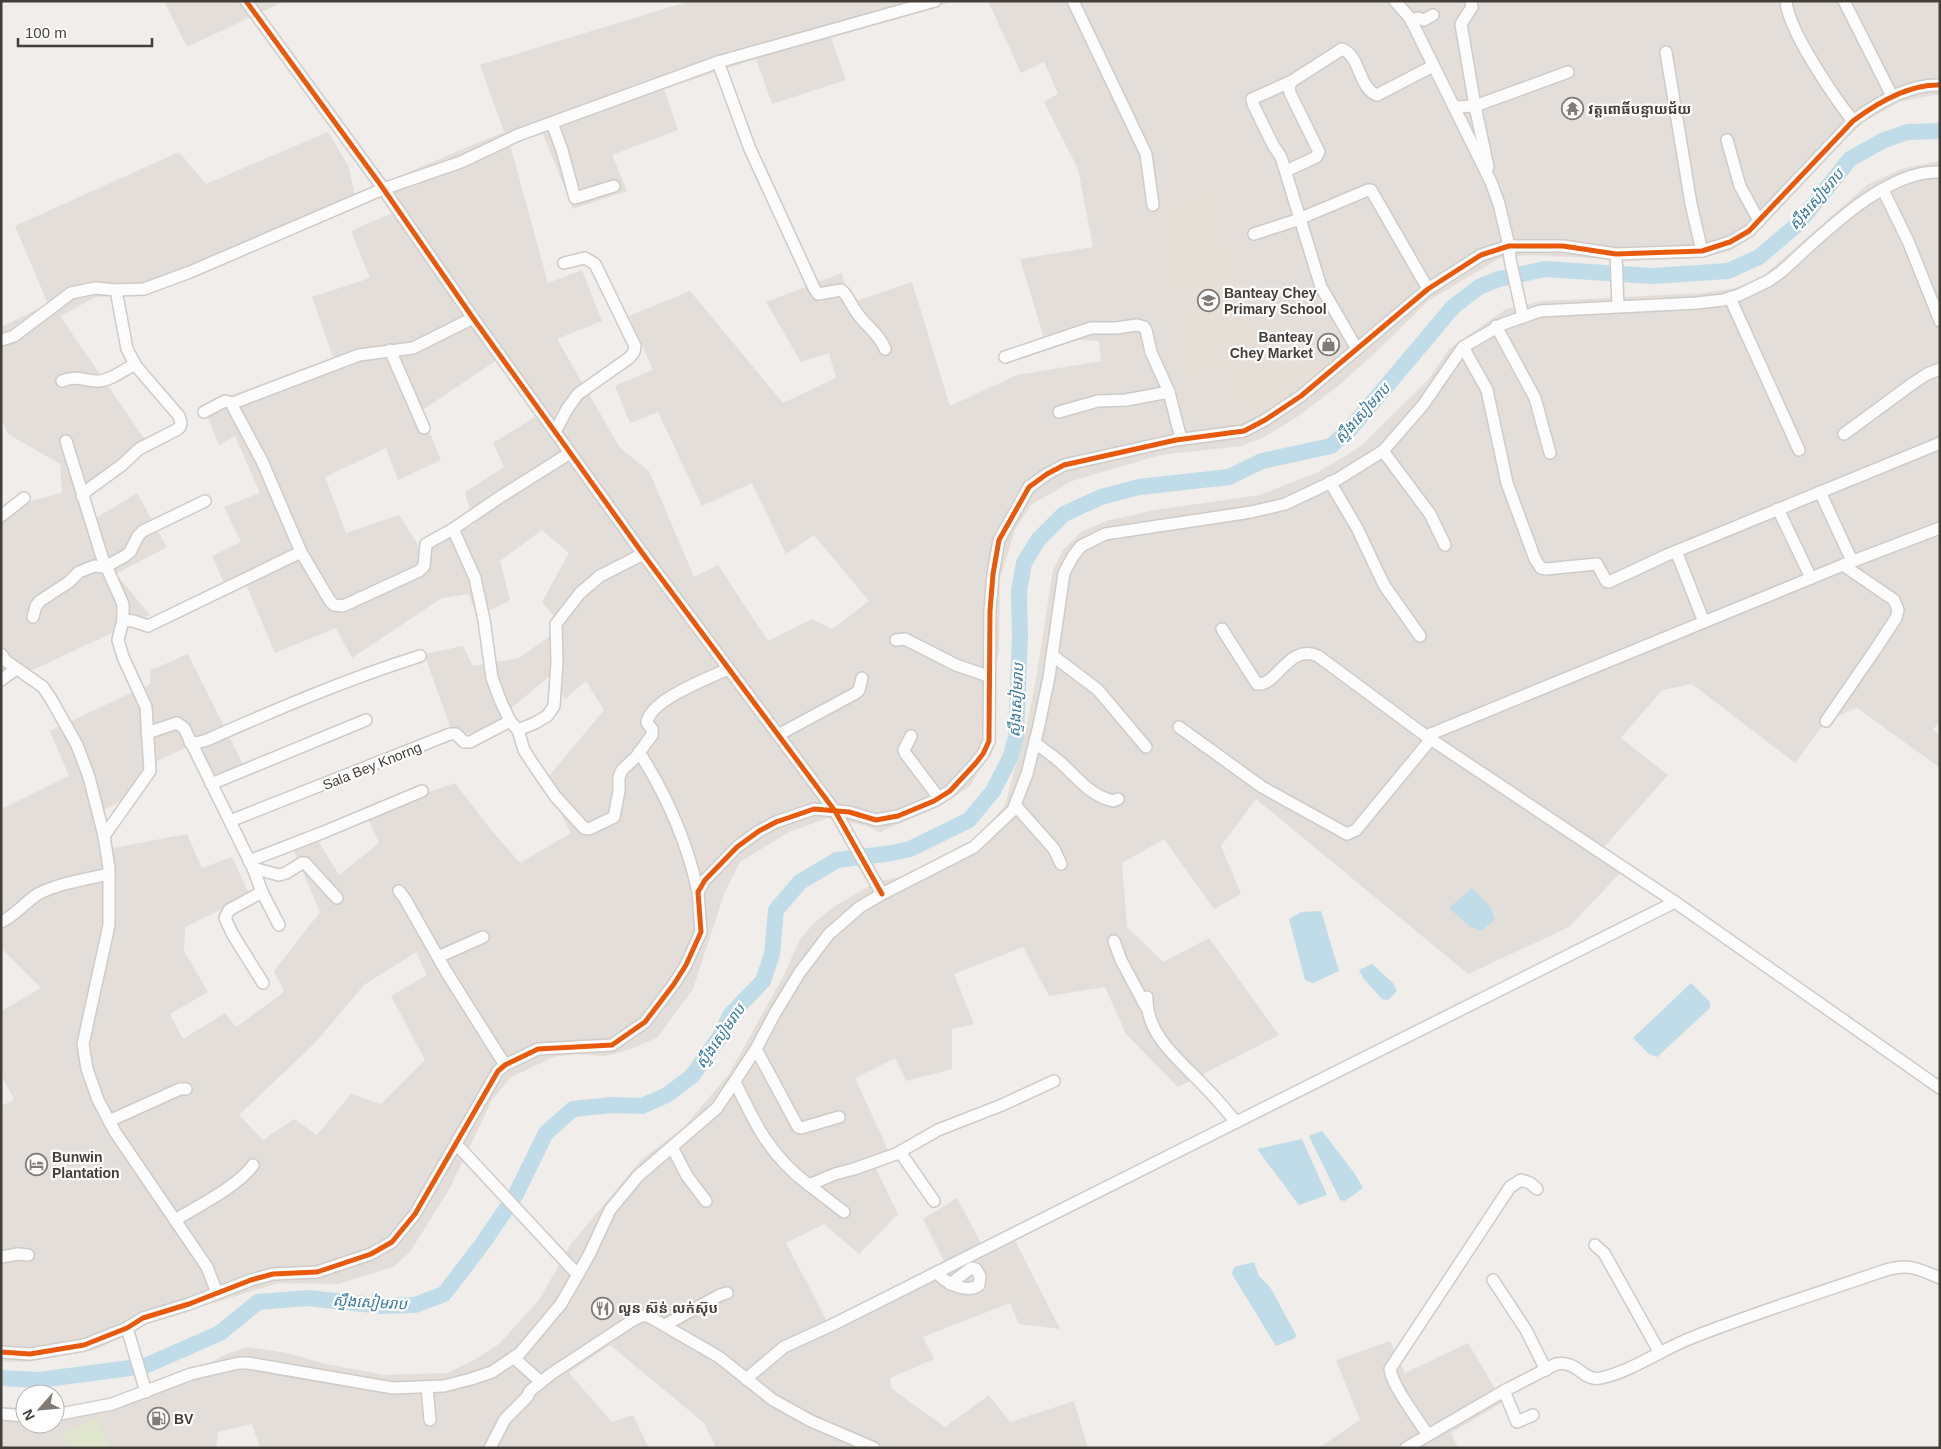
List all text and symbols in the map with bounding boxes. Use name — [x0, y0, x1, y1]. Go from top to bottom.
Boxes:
scale bar — [18, 15, 151, 47]
text: 100 m — [25, 24, 67, 41]
temple icon: វត្តពោធិ៍បន្ទាយជ័យ — [1560, 97, 1584, 121]
place label: វត្តពោធិ៍បន្ទាយជ័យ — [1588, 101, 1691, 118]
water label: ស្ទឹងសៀមរាប — [1784, 164, 1849, 234]
place label: Banteay Chey Primary School — [1224, 285, 1327, 317]
school or university icon: Banteay Chey Primary School — [1196, 289, 1220, 313]
place label: Banteay Chey Market — [1230, 329, 1313, 361]
shop icon: Banteay Chey Market — [1317, 333, 1341, 357]
water label: ស្ទឹងសៀមរាប — [1330, 378, 1395, 447]
water label: ស្ទឹងសៀមរាប — [1005, 661, 1028, 738]
street label: Sala Bey Knorng — [320, 739, 424, 793]
water label: ស្ទឹងសៀមរាប — [691, 999, 750, 1072]
place label: Bunwin Plantation — [52, 1149, 120, 1181]
hotel icon: Bunwin Plantation — [24, 1153, 48, 1177]
water label: ស្ទឹងសៀមរាប — [332, 1291, 409, 1314]
restaurant icon: លួន ស៊ន់ លក់ស៊ុប — [590, 1296, 614, 1320]
place label: លួន ស៊ន់ លក់ស៊ុប — [618, 1300, 718, 1317]
north arrow — [15, 1384, 65, 1434]
text: N — [19, 1407, 38, 1423]
fuel station icon: BV — [146, 1407, 170, 1431]
place label: BV — [174, 1411, 194, 1427]

